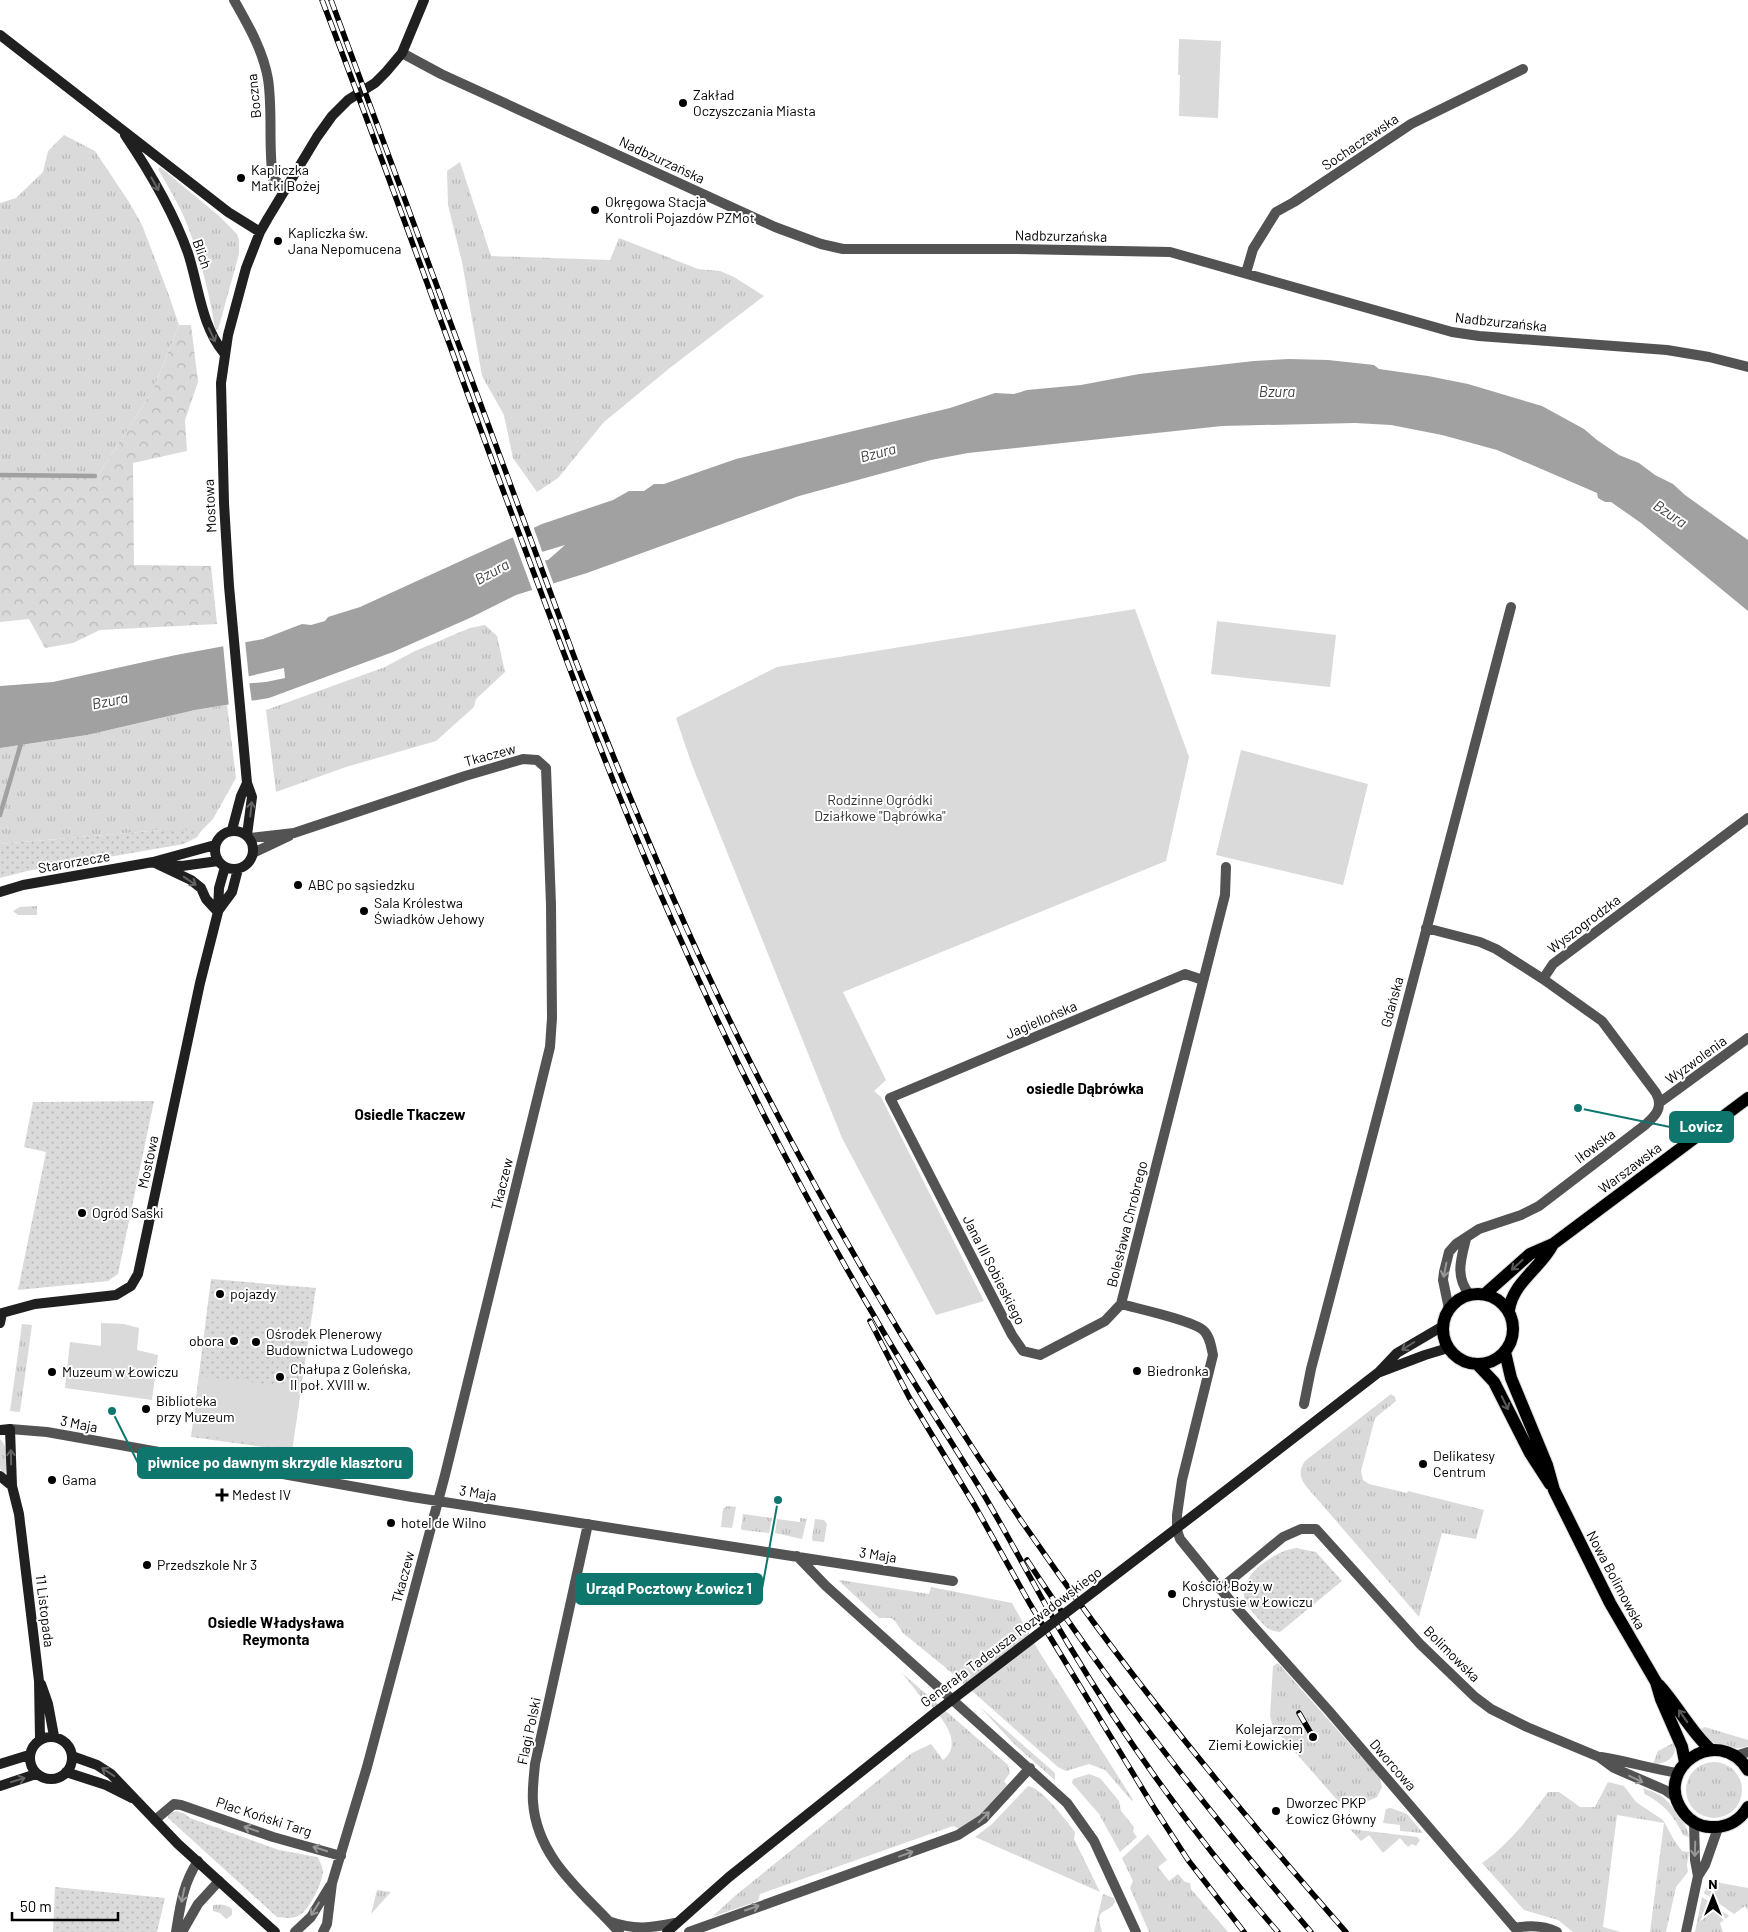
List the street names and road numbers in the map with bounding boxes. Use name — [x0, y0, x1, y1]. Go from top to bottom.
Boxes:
street label: Boczna — [243, 73, 264, 119]
street label: Sochaczewska — [1318, 110, 1401, 174]
street label: Nadbzurzańska — [617, 132, 708, 187]
street label: Nadbzurzańska — [1015, 226, 1107, 245]
street label: Blich — [189, 237, 215, 271]
street label: Nadbzurzańska — [1454, 308, 1548, 335]
street label: Mostowa — [200, 479, 219, 533]
street label: Tkaczew — [462, 739, 518, 770]
street label: Starorzecze — [37, 847, 111, 876]
street label: Wyszogrodzka — [1544, 891, 1623, 957]
street label: Gdańska — [1377, 975, 1406, 1029]
street label: Jagiellońska — [1002, 997, 1079, 1042]
street label: Wyzwolenia — [1662, 1032, 1730, 1087]
street label: Iłowska — [1571, 1125, 1618, 1166]
street label: Mostowa — [134, 1134, 161, 1190]
street label: Warszawska — [1595, 1138, 1664, 1197]
street label: Tkaczew — [487, 1156, 516, 1212]
street label: Bolesława Chrobrego — [1103, 1159, 1150, 1289]
street label: Jana III Sobieskiego — [959, 1212, 1029, 1327]
street label: 3 Maja — [59, 1412, 99, 1435]
street label: 3 Maja — [458, 1481, 498, 1504]
street label: Nowa Bolimowska — [1583, 1528, 1650, 1632]
street label: 3 Maja — [858, 1543, 898, 1566]
street label: Tkaczew — [387, 1549, 418, 1605]
street label: Generała Tadeusza Rozwadowskiego — [917, 1563, 1105, 1710]
street label: 11 Listopada — [33, 1574, 58, 1648]
street label: Bolimowska — [1421, 1622, 1484, 1685]
street label: Flagi Polski — [513, 1696, 544, 1766]
street label: Dworcowa — [1366, 1735, 1420, 1794]
street label: Plac Koński Targ — [214, 1793, 314, 1840]

